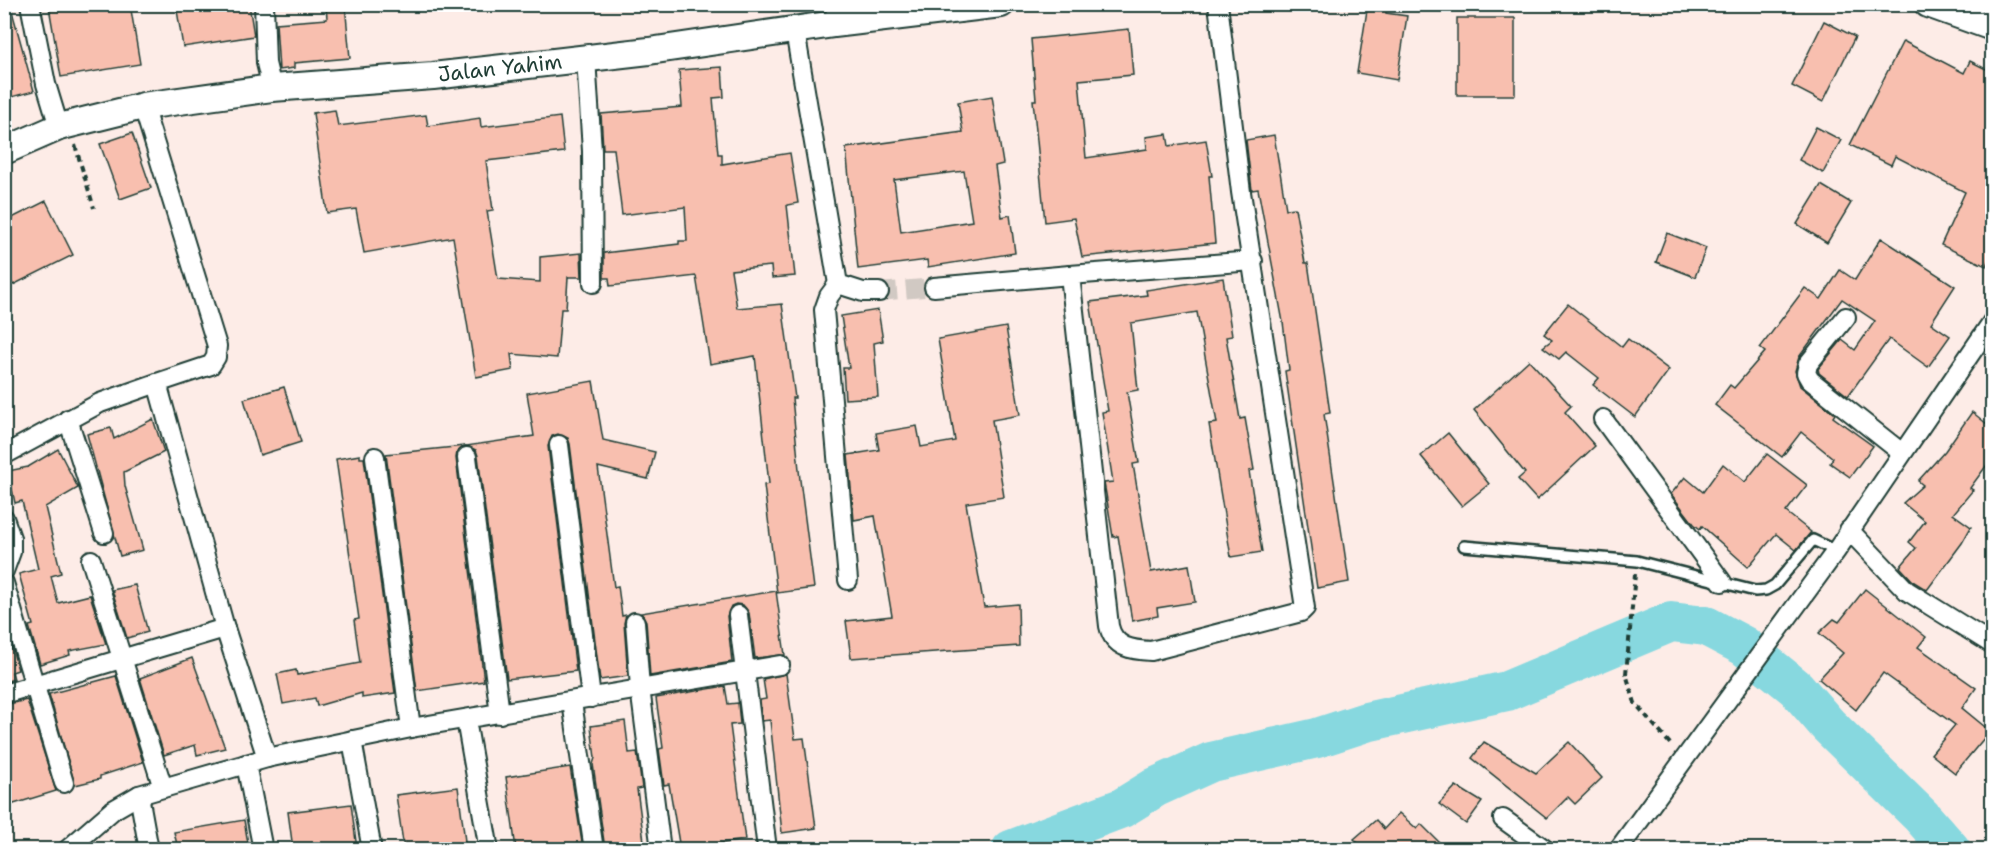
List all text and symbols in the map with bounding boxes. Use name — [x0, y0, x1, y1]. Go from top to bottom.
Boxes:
street label: Jalan Yahim — [437, 48, 563, 88]

